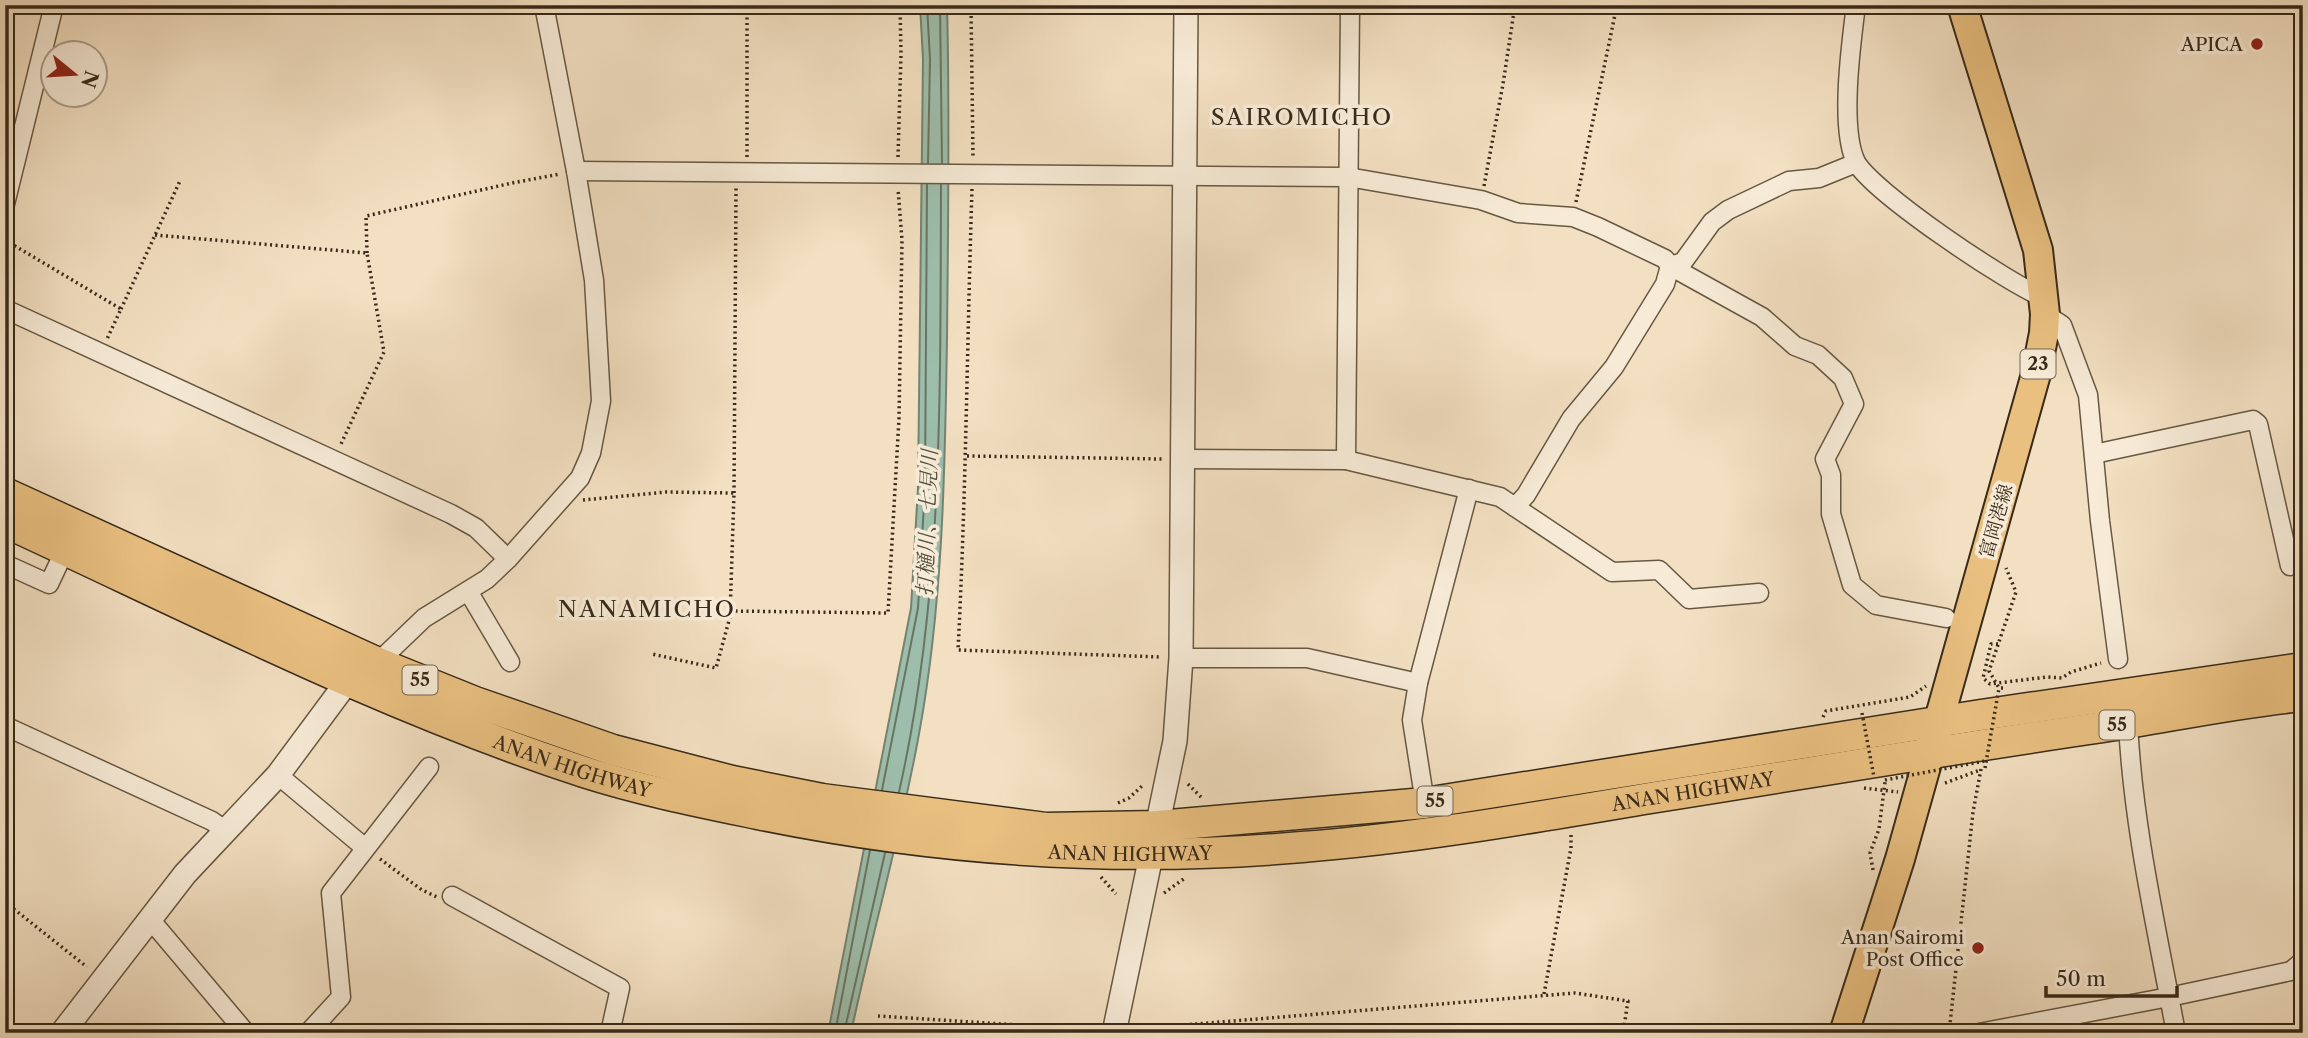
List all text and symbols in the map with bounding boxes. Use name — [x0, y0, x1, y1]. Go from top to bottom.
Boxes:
place label: APICA — [2180, 33, 2244, 56]
marker: APICA — [2249, 36, 2265, 52]
north arrow — [38, 38, 108, 108]
text: N — [76, 68, 103, 91]
district label: SAIROMICHO — [1211, 103, 1393, 131]
road number: 23 — [2021, 350, 2056, 378]
water label: 打樋川、七見川 — [912, 447, 942, 597]
street label: 富岡港線 — [1974, 481, 2018, 561]
district label: NANAMICHO — [558, 595, 736, 623]
road number: 55 — [402, 666, 438, 694]
road number: 55 — [2100, 710, 2134, 740]
street label: ANAN HIGHWAY — [489, 729, 654, 802]
street label: ANAN HIGHWAY — [1609, 767, 1777, 816]
road number: 55 — [1418, 786, 1452, 816]
street label: ANAN HIGHWAY — [1046, 840, 1213, 865]
place label: Anan Sairomi Post Office — [1840, 926, 1964, 971]
marker: Anan Sairomi Post Office — [1970, 940, 1986, 956]
scale bar — [2046, 954, 2177, 998]
text: 50 m — [2056, 966, 2106, 991]

